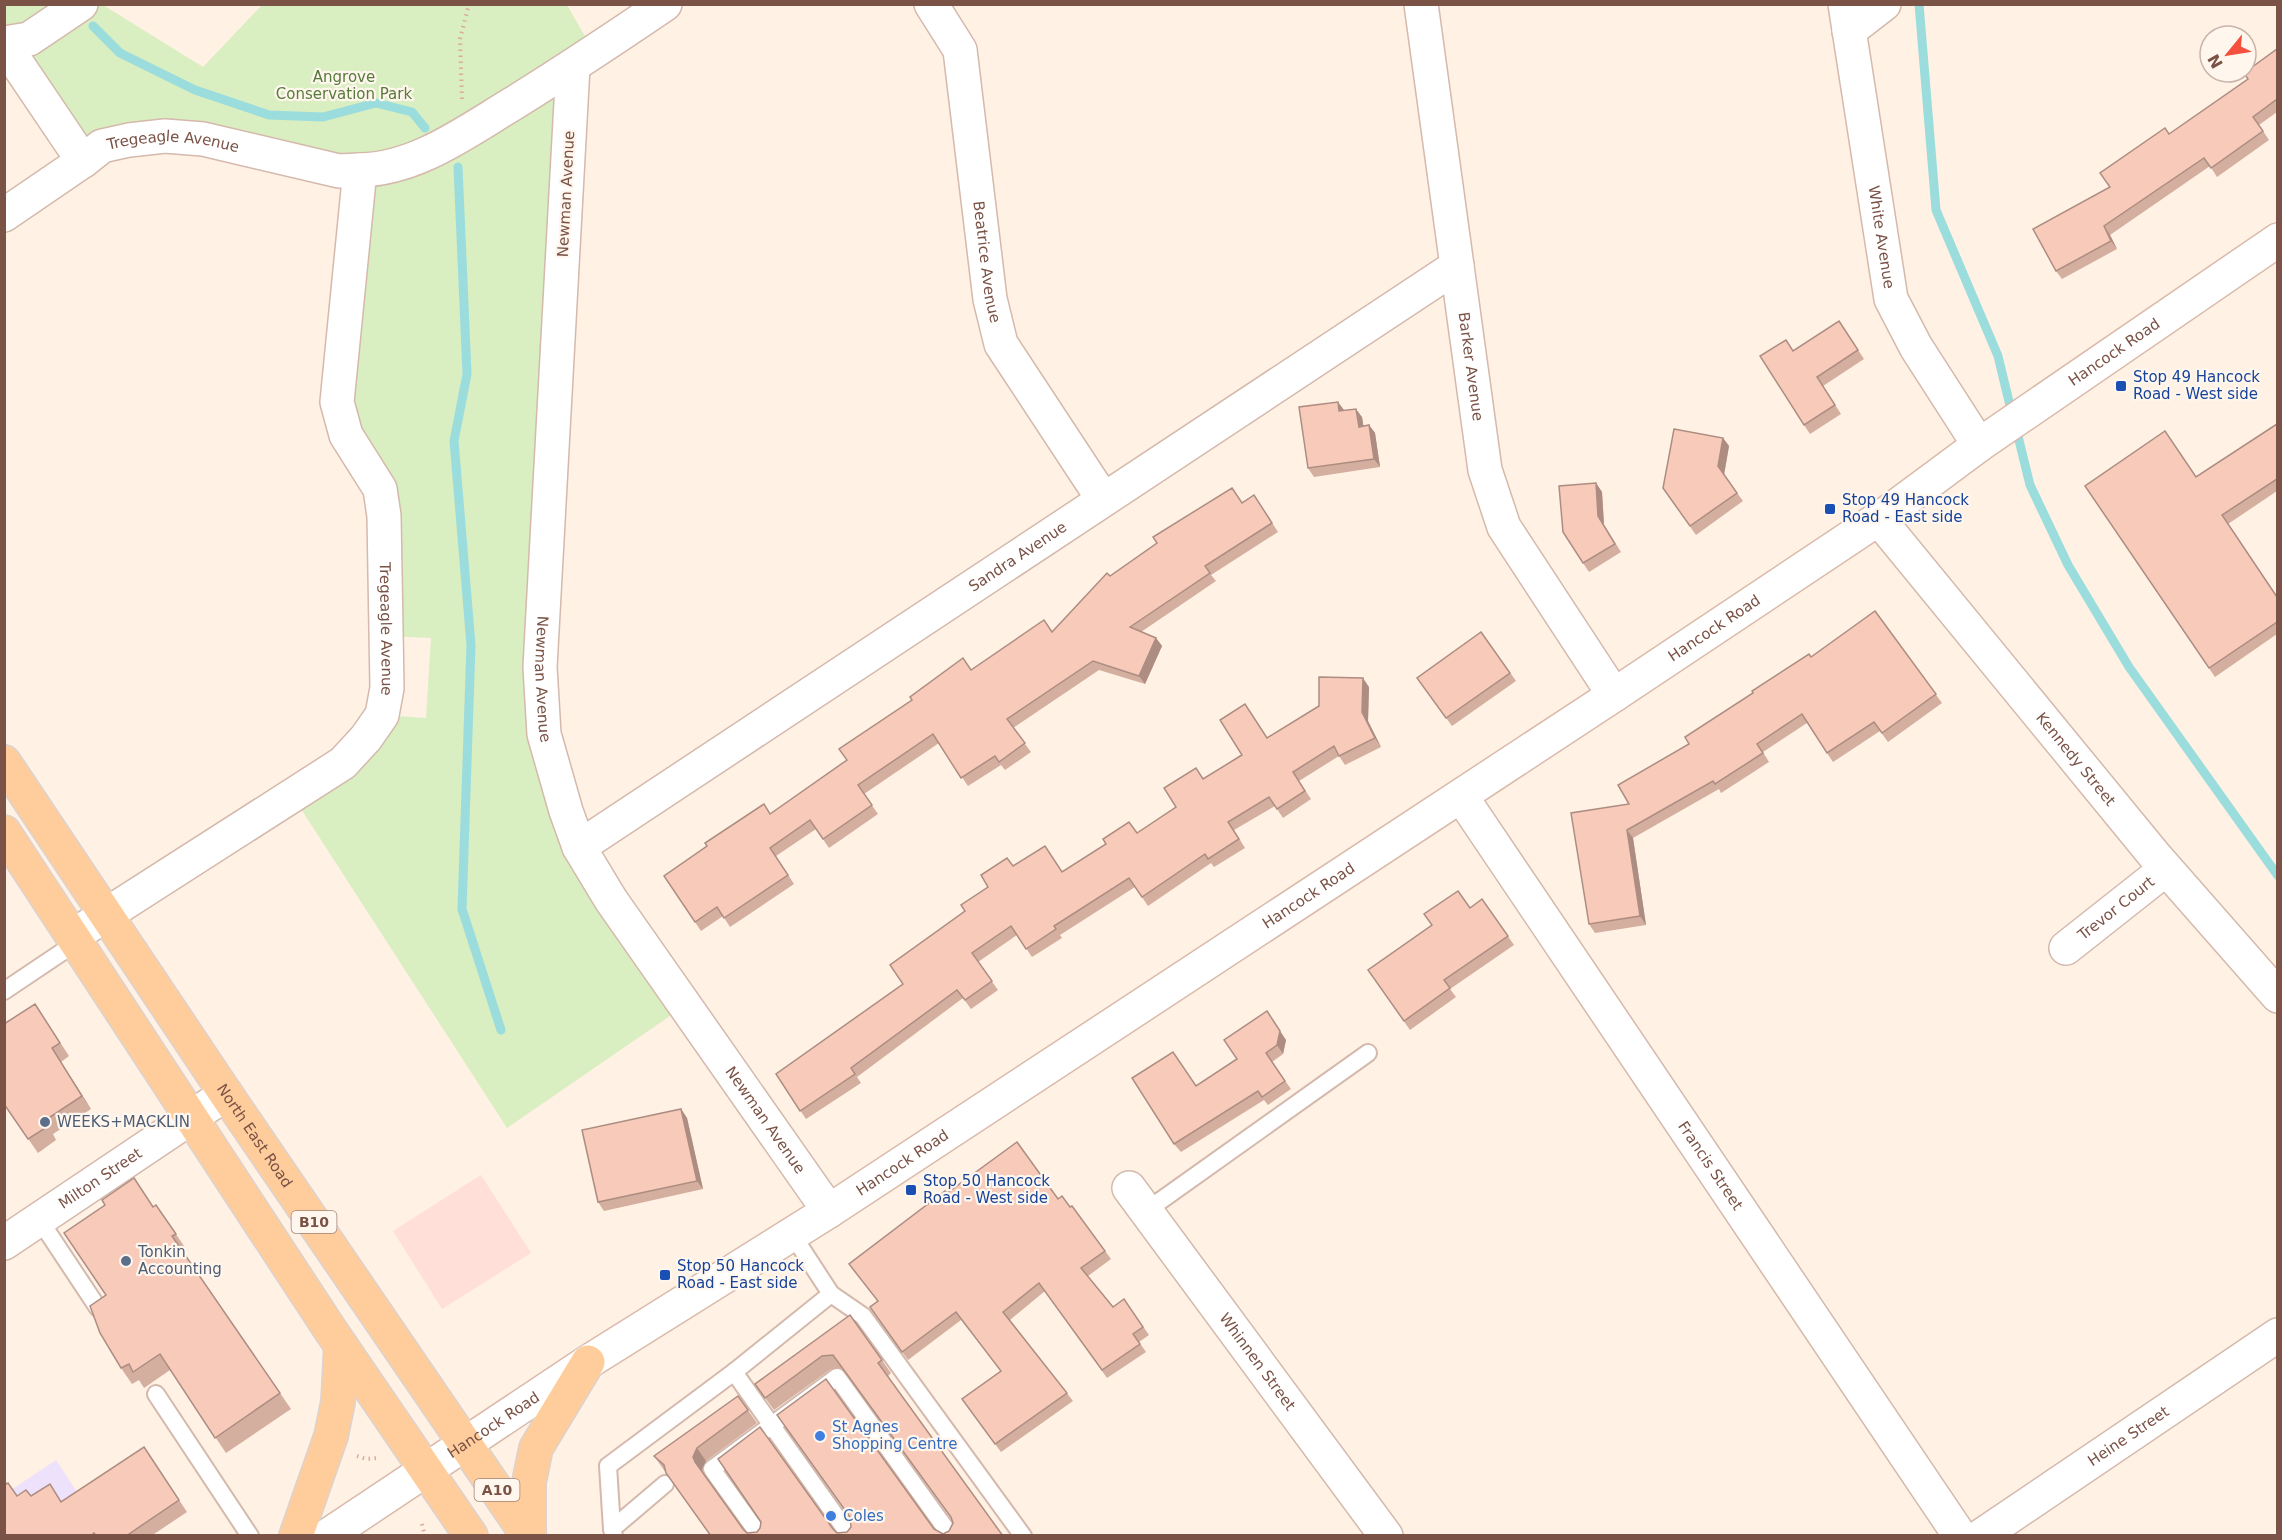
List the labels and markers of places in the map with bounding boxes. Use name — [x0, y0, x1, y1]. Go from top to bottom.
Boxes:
place label: Stop 49 Hancock Road - West side — [2133, 368, 2260, 403]
marker: Stop 49 Hancock Road - West side — [2114, 379, 2128, 393]
place label: Stop 49 Hancock Road - East side — [1842, 491, 1969, 526]
marker: Stop 49 Hancock Road - East side — [1823, 502, 1837, 516]
place label: WEEKS+MACKLIN — [57, 1113, 190, 1131]
marker: WEEKS+MACKLIN — [38, 1115, 52, 1129]
place label: Stop 50 Hancock Road - West side — [923, 1172, 1050, 1207]
marker: Stop 50 Hancock Road - West side — [904, 1183, 918, 1197]
place label: Tonkin Accounting — [137, 1243, 222, 1278]
marker: Tonkin Accounting — [119, 1254, 133, 1268]
place label: Stop 50 Hancock Road - East side — [677, 1257, 804, 1292]
marker: Stop 50 Hancock Road - East side — [658, 1268, 672, 1282]
place label: St Agnes Shopping Centre — [832, 1418, 957, 1453]
marker: St Agnes Shopping Centre — [813, 1429, 827, 1443]
place label: Coles — [843, 1507, 884, 1525]
marker: Coles — [824, 1509, 838, 1523]

